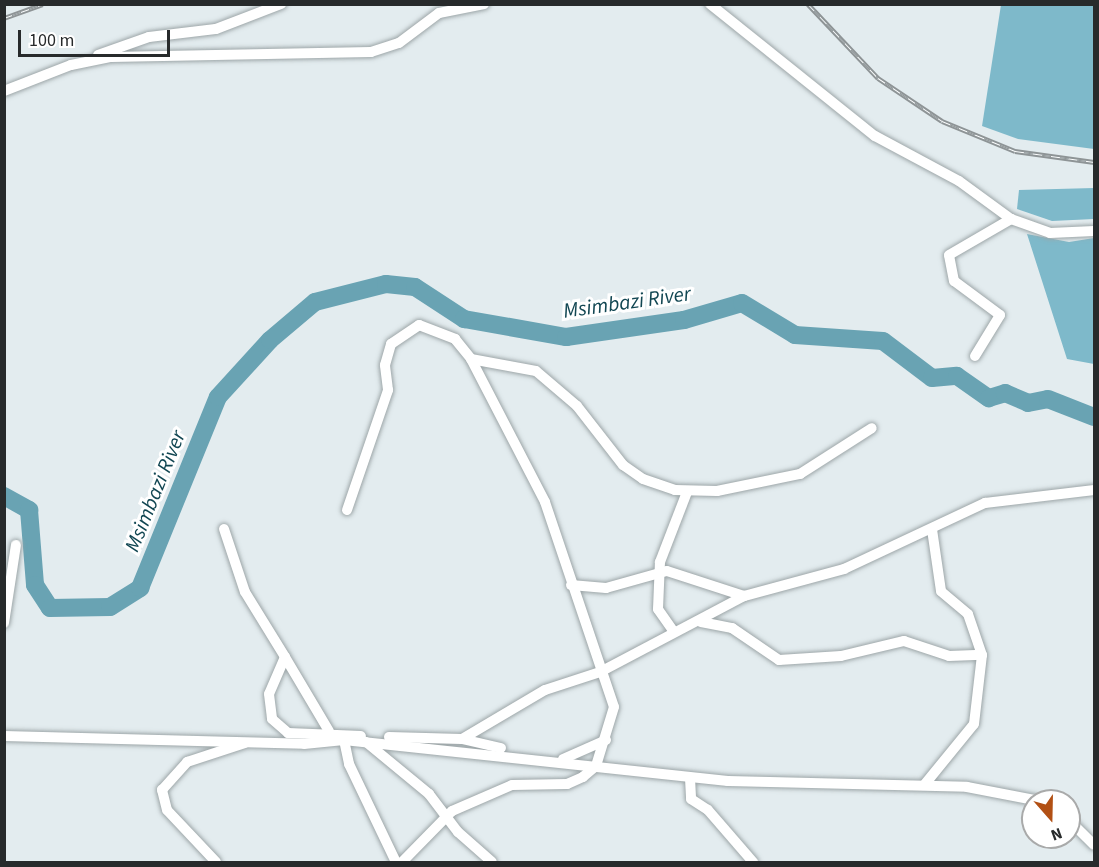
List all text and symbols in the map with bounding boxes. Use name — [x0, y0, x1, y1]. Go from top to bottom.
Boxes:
scale bar — [21, 18, 172, 56]
text: 100 m — [29, 28, 74, 53]
water label: Msimbazi River — [562, 281, 692, 323]
water label: Msimbazi River — [119, 427, 191, 555]
north arrow — [1021, 789, 1081, 849]
text: N — [1048, 822, 1065, 846]

